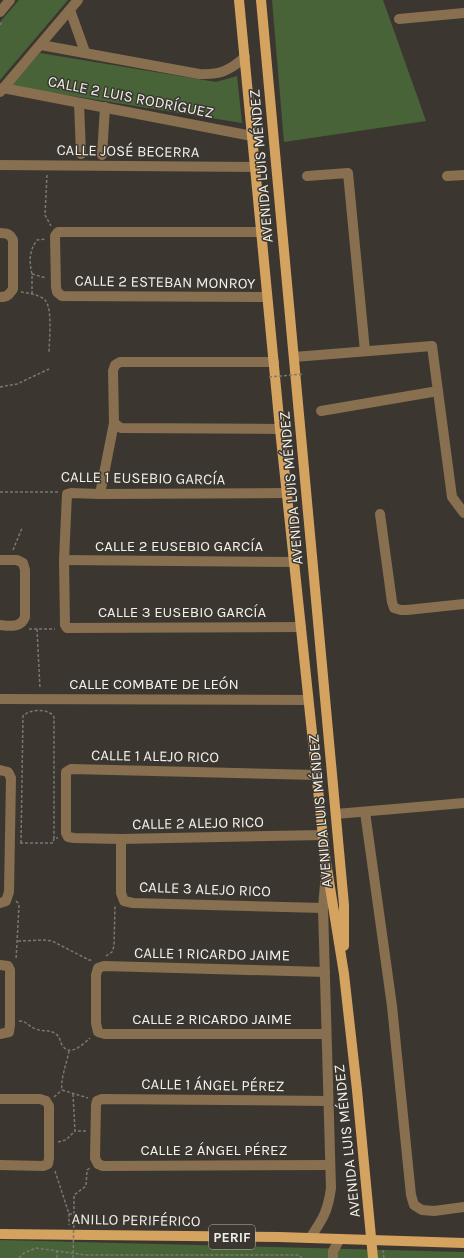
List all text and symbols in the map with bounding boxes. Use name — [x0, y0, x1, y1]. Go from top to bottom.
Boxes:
street label: CALLE 2 LUIS RODRÍGUEZ — [47, 72, 216, 122]
street label: AVENIDA LUIS MÉNDEZ — [245, 88, 277, 243]
street label: CALLE JOSÉ BECERRA — [56, 141, 200, 161]
street label: CALLE 2 ESTEBAN MONROY — [74, 271, 256, 293]
street label: AVENIDA LUIS MÉNDEZ — [275, 410, 307, 565]
street label: CALLE 1 EUSEBIO GARCÍA — [61, 468, 226, 488]
street label: CALLE 2 EUSEBIO GARCÍA — [95, 537, 263, 555]
street label: CALLE 3 EUSEBIO GARCÍA — [98, 603, 266, 621]
street label: CALLE COMBATE DE LEÓN — [69, 675, 239, 693]
street label: AVENIDA LUIS MÉNDEZ — [304, 733, 336, 888]
street label: CALLE 1 ALEJO RICO — [91, 746, 219, 766]
street label: CALLE 2 ALEJO RICO — [132, 813, 264, 833]
street label: CALLE 3 ALEJO RICO — [139, 878, 271, 900]
street label: CALLE 1 RICARDO JAIME — [134, 944, 290, 964]
street label: CALLE 2 RICARDO JAIME — [132, 1010, 292, 1028]
street label: AVENIDA LUIS MÉNDEZ — [330, 1063, 364, 1218]
street label: CALLE 1 ÁNGEL PÉREZ — [141, 1075, 285, 1095]
street label: CALLE 2 ÁNGEL PÉREZ — [141, 1141, 288, 1159]
street label: ANILLO PERIFÉRICO — [71, 1210, 201, 1230]
road number: PERIF — [209, 1225, 255, 1249]

